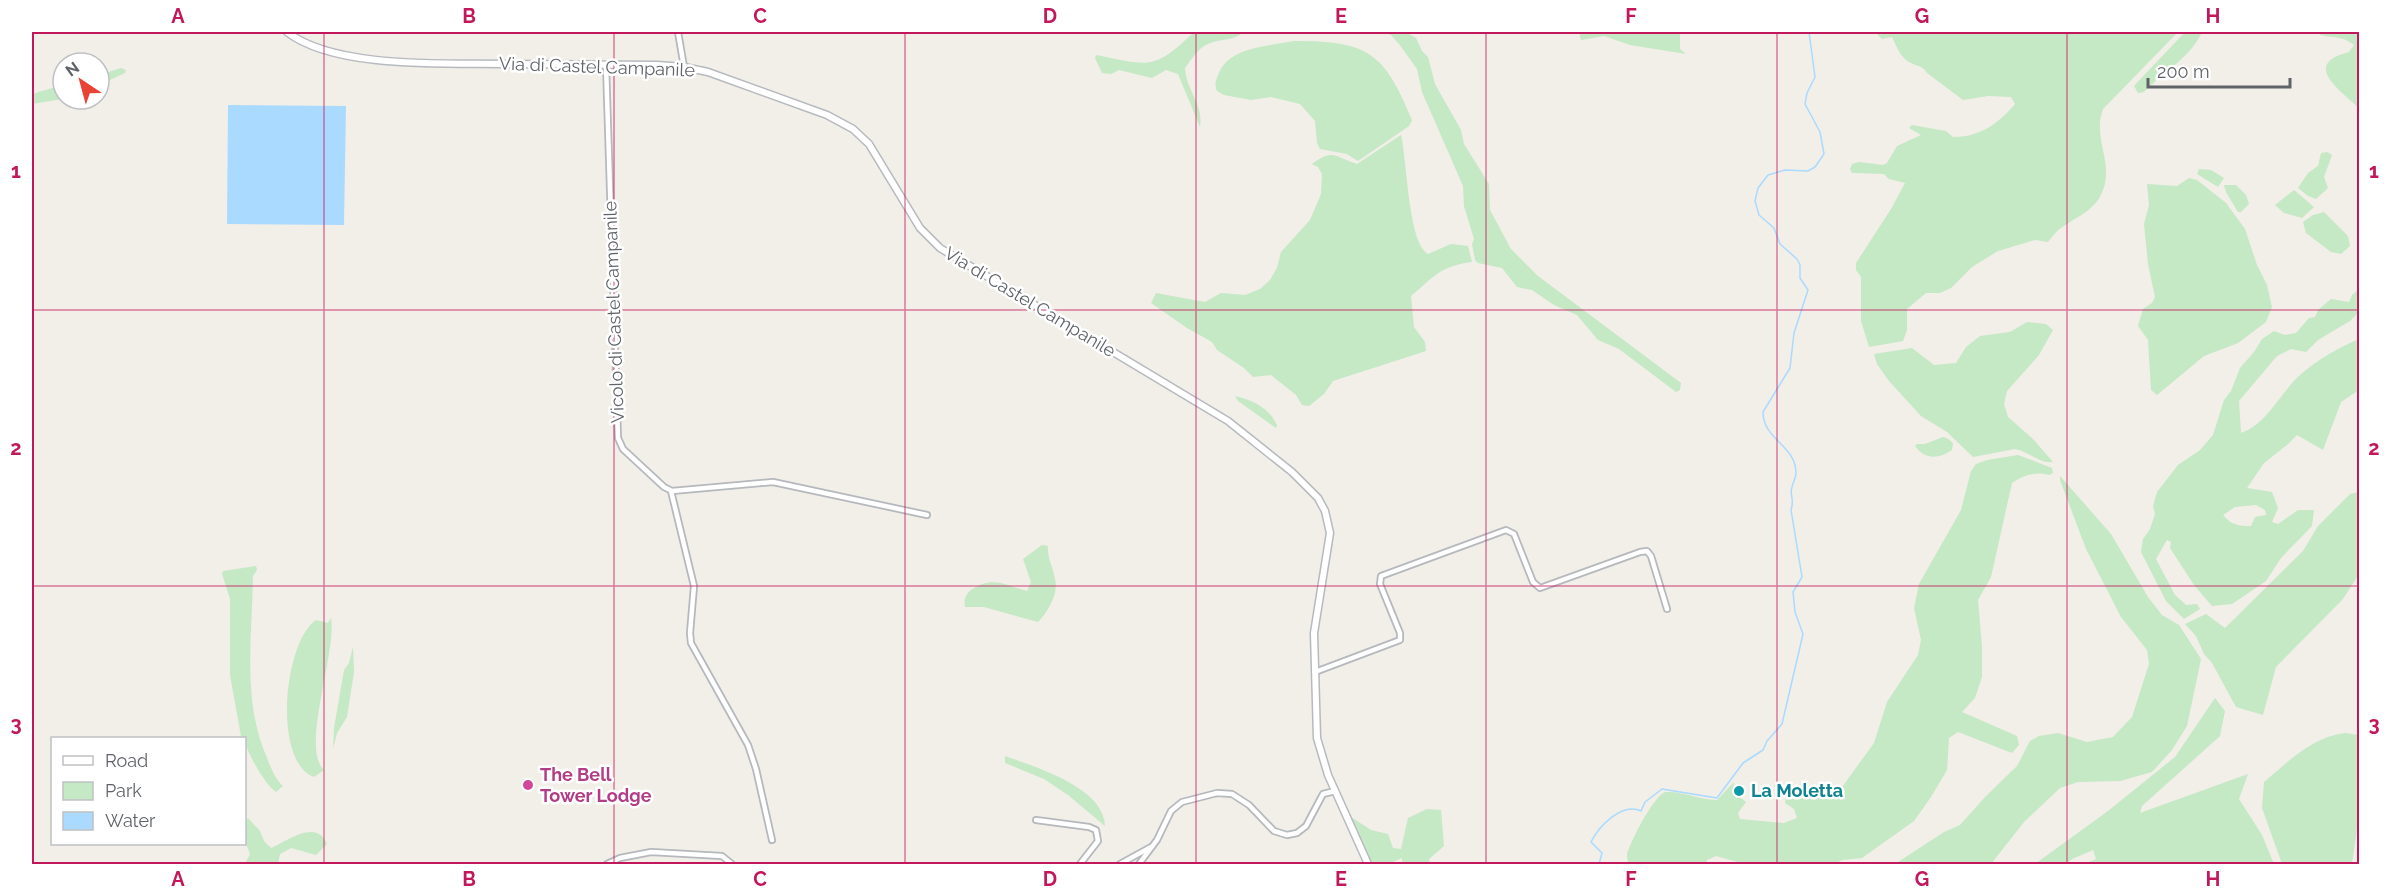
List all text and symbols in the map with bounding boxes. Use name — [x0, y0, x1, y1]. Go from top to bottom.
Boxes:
text: A — [171, 4, 185, 28]
text: B — [462, 4, 476, 28]
text: C — [753, 4, 767, 28]
text: D — [1043, 4, 1057, 28]
text: E — [1335, 4, 1347, 28]
text: F — [1625, 4, 1637, 28]
text: G — [1915, 4, 1929, 28]
text: H — [2206, 4, 2220, 28]
north arrow — [51, 51, 111, 111]
scale bar — [2148, 51, 2290, 89]
street label: Via di Castel Campanile — [499, 53, 696, 80]
text: N — [62, 58, 83, 81]
text: 200 m — [2157, 61, 2210, 82]
text: 1 — [11, 159, 21, 183]
text: 1 — [2369, 159, 2379, 183]
street label: Vicolo di Castel Campanile — [599, 200, 628, 423]
street label: Via di Castel Campanile — [941, 242, 1120, 361]
text: 2 — [10, 436, 22, 460]
text: 2 — [2368, 436, 2380, 460]
text: 3 — [10, 712, 22, 736]
text: 3 — [2368, 712, 2380, 736]
legend — [51, 737, 246, 845]
text: Road — [105, 750, 148, 771]
place label: The Bell Tower Lodge — [540, 764, 652, 806]
marker: The Bell Tower Lodge — [521, 778, 535, 792]
text: Park — [105, 780, 142, 801]
place label: La Moletta — [1751, 780, 1843, 801]
marker: La Moletta — [1732, 784, 1746, 798]
text: Water — [105, 810, 156, 831]
text: A — [171, 867, 185, 891]
text: B — [462, 867, 476, 891]
text: C — [753, 867, 767, 891]
text: D — [1043, 867, 1057, 891]
text: E — [1335, 867, 1347, 891]
text: F — [1625, 867, 1637, 891]
text: G — [1915, 867, 1929, 891]
text: H — [2206, 867, 2220, 891]

